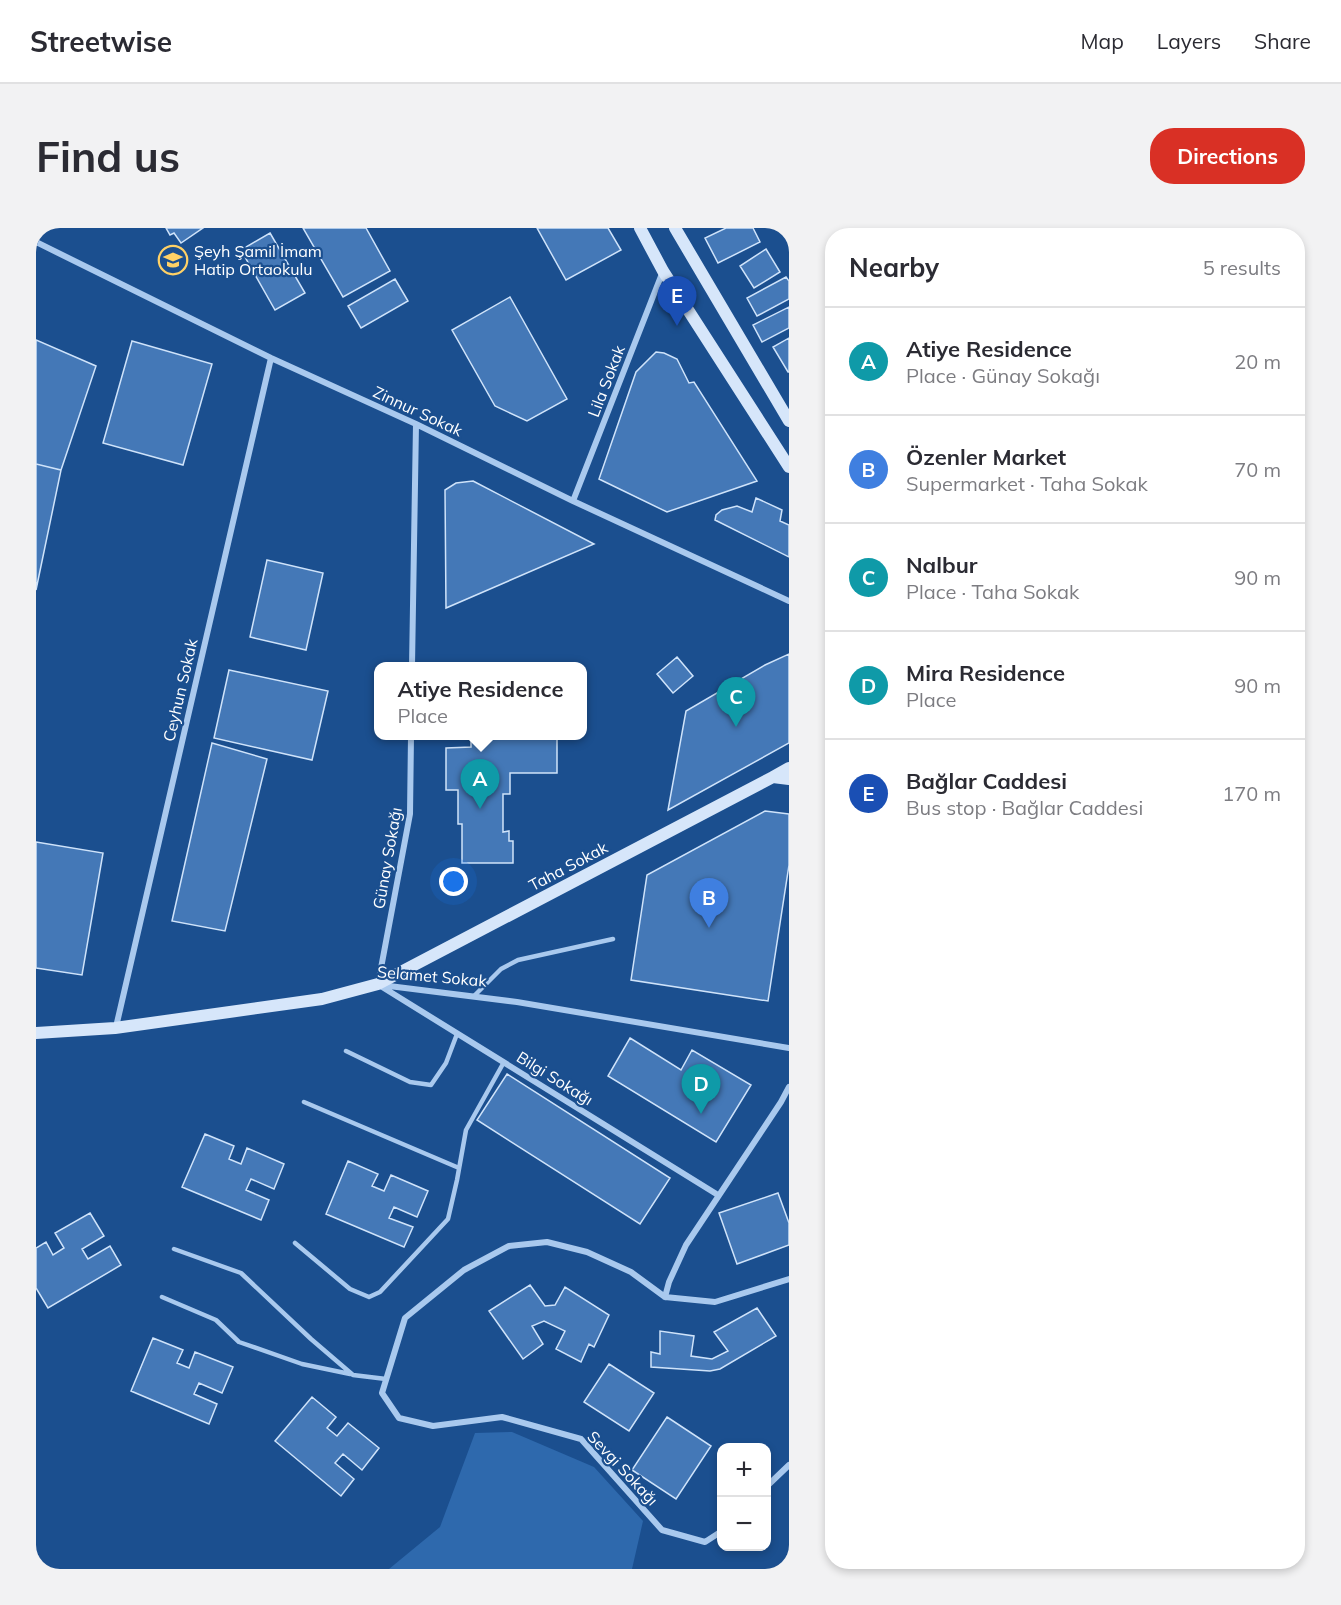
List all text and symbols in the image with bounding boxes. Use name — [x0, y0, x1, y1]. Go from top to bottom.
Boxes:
text: Streetwise — [30, 24, 172, 59]
text: Map — [1081, 28, 1124, 54]
text: Layers — [1157, 28, 1221, 54]
text: Share — [1254, 28, 1311, 54]
button: Directions — [1150, 128, 1305, 184]
text: Find us — [36, 130, 180, 183]
place label: Şeyh Şamil İmam Hatip Ortaokulu — [194, 241, 322, 279]
school or university icon: Şeyh Şamil İmam Hatip Ortaokulu — [157, 244, 189, 276]
text: Nearby — [849, 251, 939, 284]
text: 5 results — [1203, 255, 1281, 280]
pin: E — [658, 276, 696, 326]
text: Atiye Residence — [906, 335, 1072, 363]
street label: Lila Sokak — [583, 342, 629, 420]
text: A — [861, 349, 876, 374]
text: 20 m — [1234, 349, 1281, 374]
text: Place · Günay Sokağı — [906, 363, 1100, 388]
street label: Zinnur Sokak — [370, 382, 467, 441]
text: Özenler Market — [906, 443, 1066, 471]
text: B — [862, 457, 875, 482]
text: 70 m — [1234, 457, 1281, 482]
text: Supermarket · Taha Sokak — [906, 471, 1148, 496]
text: Nalbur — [906, 551, 977, 579]
text: C — [862, 565, 875, 590]
text: 90 m — [1234, 565, 1281, 590]
text: Place · Taha Sokak — [906, 579, 1079, 604]
street label: Ceyhun Sokak — [158, 636, 202, 743]
text: Mira Residence — [906, 659, 1065, 687]
popup — [374, 662, 587, 740]
text: D — [861, 673, 876, 698]
text: 90 m — [1234, 673, 1281, 698]
text: Atiye Residence — [398, 675, 563, 703]
pin: C — [716, 678, 756, 727]
text: Place — [906, 687, 956, 712]
text: Place — [398, 703, 448, 728]
pin: A — [460, 760, 500, 809]
text: Bağlar Caddesi — [906, 767, 1067, 795]
text: E — [863, 781, 874, 806]
text: 170 m — [1222, 781, 1281, 806]
text: Bus stop · Bağlar Caddesi — [906, 795, 1143, 820]
street label: Günay Sokağı — [368, 806, 406, 910]
street label: Taha Sokak — [525, 837, 611, 895]
your location — [439, 867, 468, 896]
pin: B — [690, 878, 728, 928]
street label: Selamet Sokak — [376, 961, 488, 991]
street label: Bilgi Sokağı — [513, 1047, 597, 1109]
pin: D — [682, 1064, 720, 1114]
street label: Sevgi Sokağı — [583, 1426, 663, 1510]
map controls — [717, 1443, 771, 1551]
button: + — [717, 1443, 771, 1497]
button: − — [717, 1497, 771, 1551]

